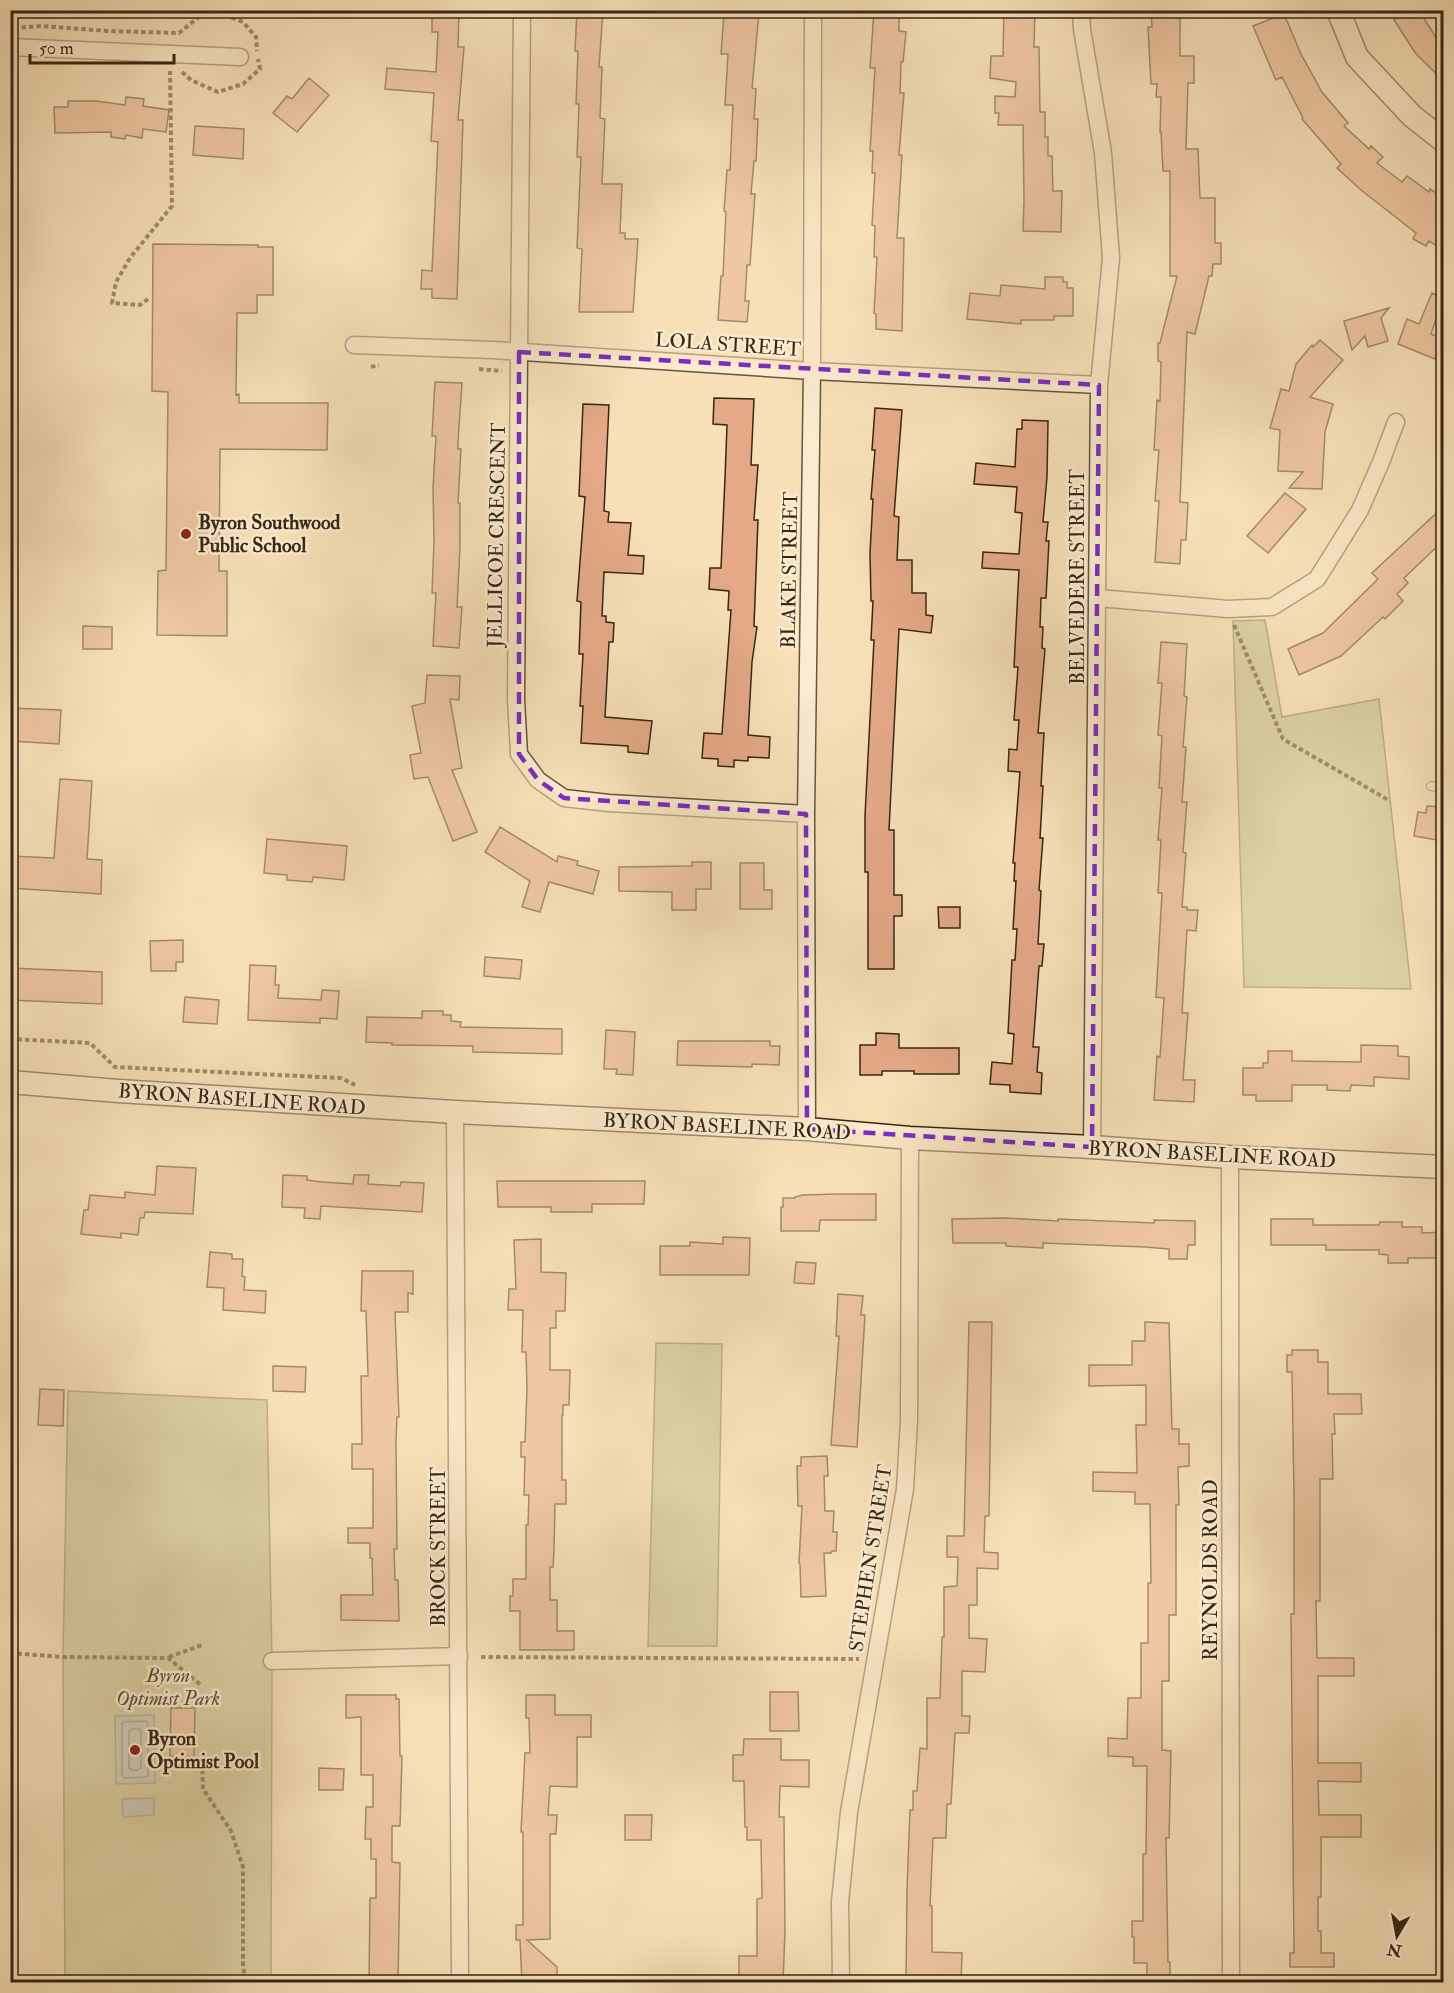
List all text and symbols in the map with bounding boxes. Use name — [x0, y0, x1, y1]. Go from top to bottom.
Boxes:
scale bar — [30, 27, 174, 65]
text: 50 m — [39, 37, 74, 60]
street label: LOLA STREET — [654, 327, 802, 362]
street label: JELLICOE CRESCENT — [482, 422, 511, 649]
street label: BELVEDERE STREET — [1065, 469, 1090, 685]
street label: BLAKE STREET — [776, 491, 803, 649]
place label: Byron Southwood Public School — [198, 510, 341, 558]
marker: Byron Southwood Public School — [179, 527, 193, 541]
street label: BYRON BASELINE ROAD — [117, 1078, 367, 1121]
street label: BYRON BASELINE ROAD — [602, 1108, 851, 1145]
street label: BYRON BASELINE ROAD — [1087, 1136, 1336, 1173]
street label: STEPHEN STREET — [843, 1463, 898, 1653]
street label: BROCK STREET — [426, 1467, 451, 1627]
street label: REYNOLDS ROAD — [1198, 1479, 1223, 1661]
park label: Byron Optimist Park — [116, 1663, 220, 1711]
place label: Byron Optimist Pool — [147, 1726, 260, 1775]
marker: Byron Optimist Pool — [128, 1743, 142, 1757]
north arrow — [1367, 1906, 1427, 1966]
text: N — [1385, 1939, 1404, 1961]

